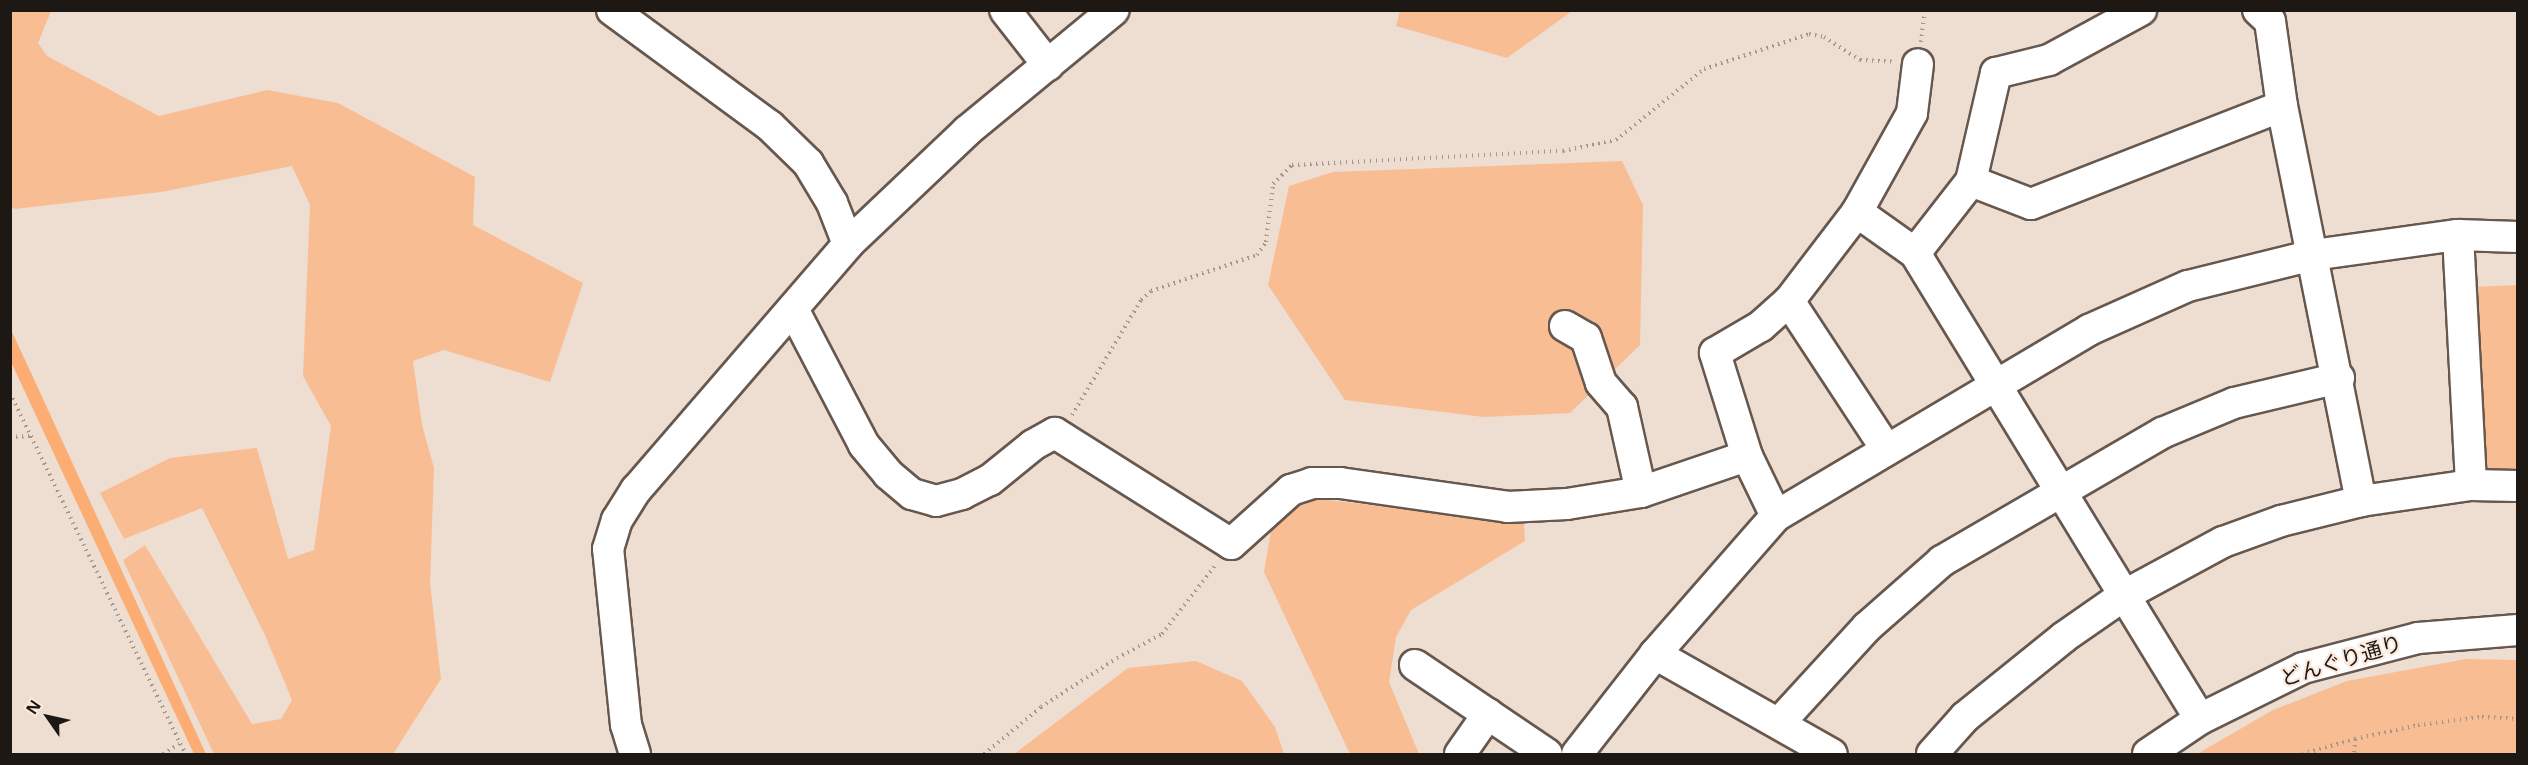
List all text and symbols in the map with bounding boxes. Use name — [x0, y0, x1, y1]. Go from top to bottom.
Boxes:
street label: どんぐり通り — [2277, 630, 2405, 690]
north arrow — [18, 687, 78, 747]
text: N — [20, 695, 46, 718]

